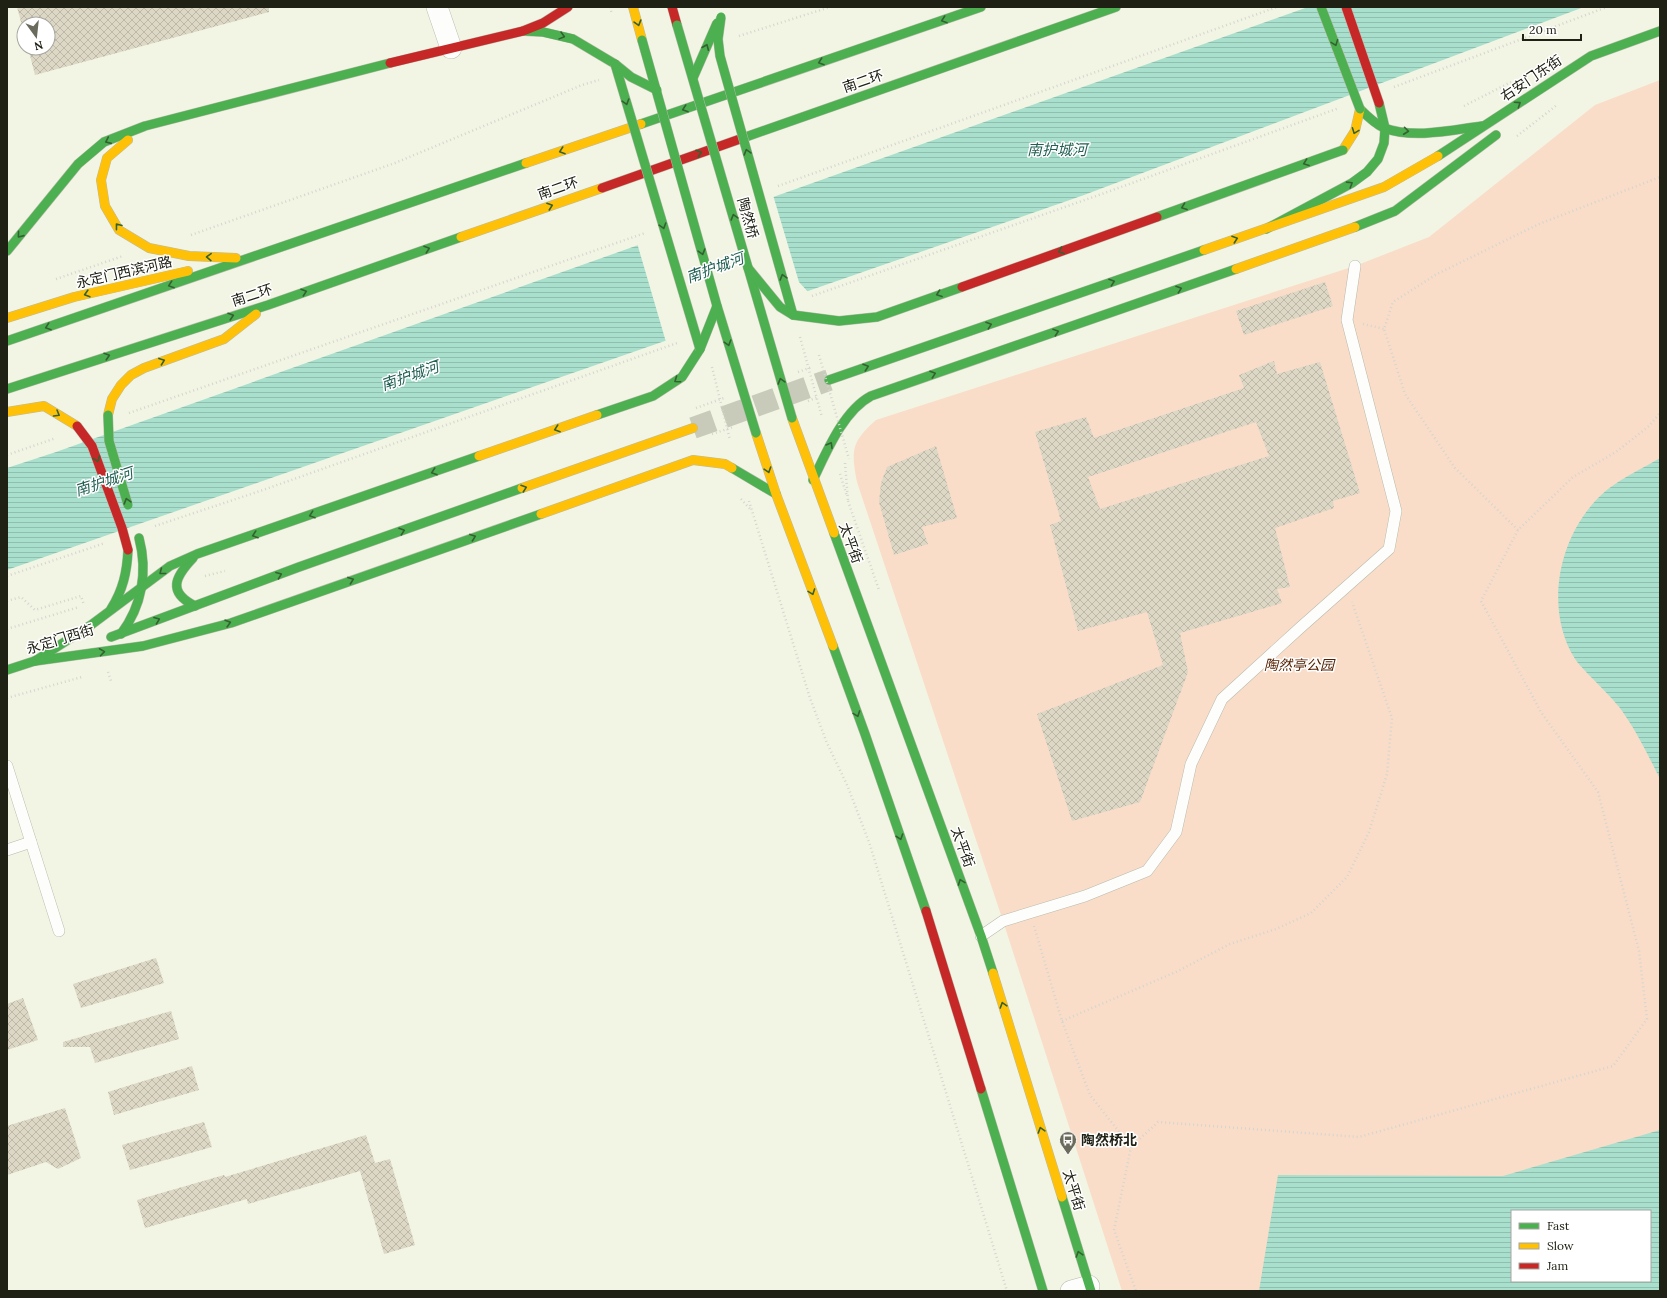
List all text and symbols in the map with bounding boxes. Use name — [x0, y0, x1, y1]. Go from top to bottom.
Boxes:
one-way arrow — [941, 15, 948, 23]
north arrow — [16, 16, 56, 56]
scale bar — [1523, 16, 1581, 42]
one-way arrow — [633, 20, 642, 27]
text: 20 m — [1529, 22, 1557, 37]
one-way arrow — [558, 31, 565, 40]
text: N — [32, 38, 45, 54]
one-way arrow — [1331, 40, 1339, 47]
one-way arrow — [701, 43, 709, 50]
street label: 右安门东街 — [1497, 51, 1565, 105]
one-way arrow — [818, 58, 825, 66]
street label: 南二环 — [840, 66, 886, 96]
one-way arrow — [621, 98, 630, 105]
one-way arrow — [1513, 102, 1520, 109]
one-way arrow — [682, 105, 689, 113]
one-way arrow — [1403, 126, 1409, 135]
one-way arrow — [1351, 127, 1359, 134]
one-way arrow — [105, 136, 113, 144]
water label: 南护城河 — [1027, 140, 1090, 159]
one-way arrow — [559, 147, 566, 155]
one-way arrow — [743, 149, 752, 156]
one-way arrow — [695, 150, 702, 158]
one-way arrow — [1303, 158, 1310, 167]
street label: 南二环 — [535, 173, 581, 203]
one-way arrow — [1346, 181, 1353, 189]
street label: 陶然桥 — [734, 195, 762, 241]
one-way arrow — [546, 202, 553, 210]
one-way arrow — [1180, 202, 1187, 210]
one-way arrow — [730, 213, 739, 220]
one-way arrow — [658, 222, 667, 229]
one-way arrow — [115, 224, 122, 231]
one-way arrow — [18, 230, 25, 237]
one-way arrow — [1231, 236, 1238, 244]
one-way arrow — [423, 245, 430, 254]
one-way arrow — [1058, 246, 1065, 254]
water label: 南护城河 — [683, 247, 749, 287]
one-way arrow — [697, 249, 706, 256]
street label: 永定门西滨河路 — [74, 252, 174, 292]
one-way arrow — [206, 253, 212, 261]
one-way arrow — [779, 274, 788, 281]
one-way arrow — [1108, 278, 1115, 287]
one-way arrow — [168, 280, 175, 288]
street label: 南二环 — [229, 280, 275, 310]
one-way arrow — [1175, 285, 1182, 294]
one-way arrow — [301, 288, 308, 297]
one-way arrow — [84, 289, 91, 298]
one-way arrow — [936, 290, 943, 298]
one-way arrow — [227, 313, 234, 321]
one-way arrow — [986, 321, 993, 329]
one-way arrow — [45, 322, 52, 331]
one-way arrow — [1052, 328, 1059, 336]
one-way arrow — [723, 339, 732, 346]
one-way arrow — [104, 352, 111, 361]
water label: 南护城河 — [378, 356, 444, 394]
one-way arrow — [158, 358, 165, 366]
one-way arrow — [863, 363, 870, 372]
one-way arrow — [930, 371, 937, 379]
one-way arrow — [674, 375, 681, 382]
one-way arrow — [777, 378, 786, 385]
one-way arrow — [53, 409, 60, 416]
one-way arrow — [554, 424, 561, 433]
one-way arrow — [826, 442, 833, 449]
one-way arrow — [92, 455, 101, 462]
water label: 南护城河 — [72, 462, 138, 500]
one-way arrow — [764, 466, 772, 473]
one-way arrow — [431, 467, 438, 476]
one-way arrow — [521, 484, 528, 492]
one-way arrow — [123, 498, 132, 505]
one-way arrow — [308, 510, 315, 518]
street label: 太平街 — [835, 520, 867, 566]
one-way arrow — [398, 527, 405, 536]
one-way arrow — [251, 530, 258, 538]
one-way arrow — [470, 533, 477, 541]
one-way arrow — [160, 567, 167, 574]
one-way arrow — [276, 571, 283, 579]
one-way arrow — [347, 576, 354, 585]
one-way arrow — [808, 588, 816, 595]
one-way arrow — [154, 617, 161, 625]
one-way arrow — [224, 619, 231, 628]
street label: 永定门西街 — [24, 620, 96, 658]
one-way arrow — [99, 648, 105, 657]
park label: 陶然亭公园 — [1264, 656, 1336, 674]
one-way arrow — [853, 710, 861, 717]
street label: 太平街 — [947, 824, 979, 870]
one-way arrow — [895, 833, 903, 840]
one-way arrow — [958, 879, 966, 886]
one-way arrow — [999, 1002, 1007, 1009]
one-way arrow — [1037, 1126, 1046, 1133]
bus stop icon: 陶然桥北 — [1058, 1130, 1078, 1155]
place label: 陶然桥北 — [1081, 1131, 1137, 1149]
street label: 太平街 — [1059, 1167, 1089, 1213]
legend — [1511, 1210, 1651, 1282]
text: Fast — [1547, 1218, 1570, 1233]
text: Slow — [1547, 1238, 1574, 1253]
one-way arrow — [1075, 1250, 1084, 1257]
text: Jam — [1546, 1258, 1568, 1273]

